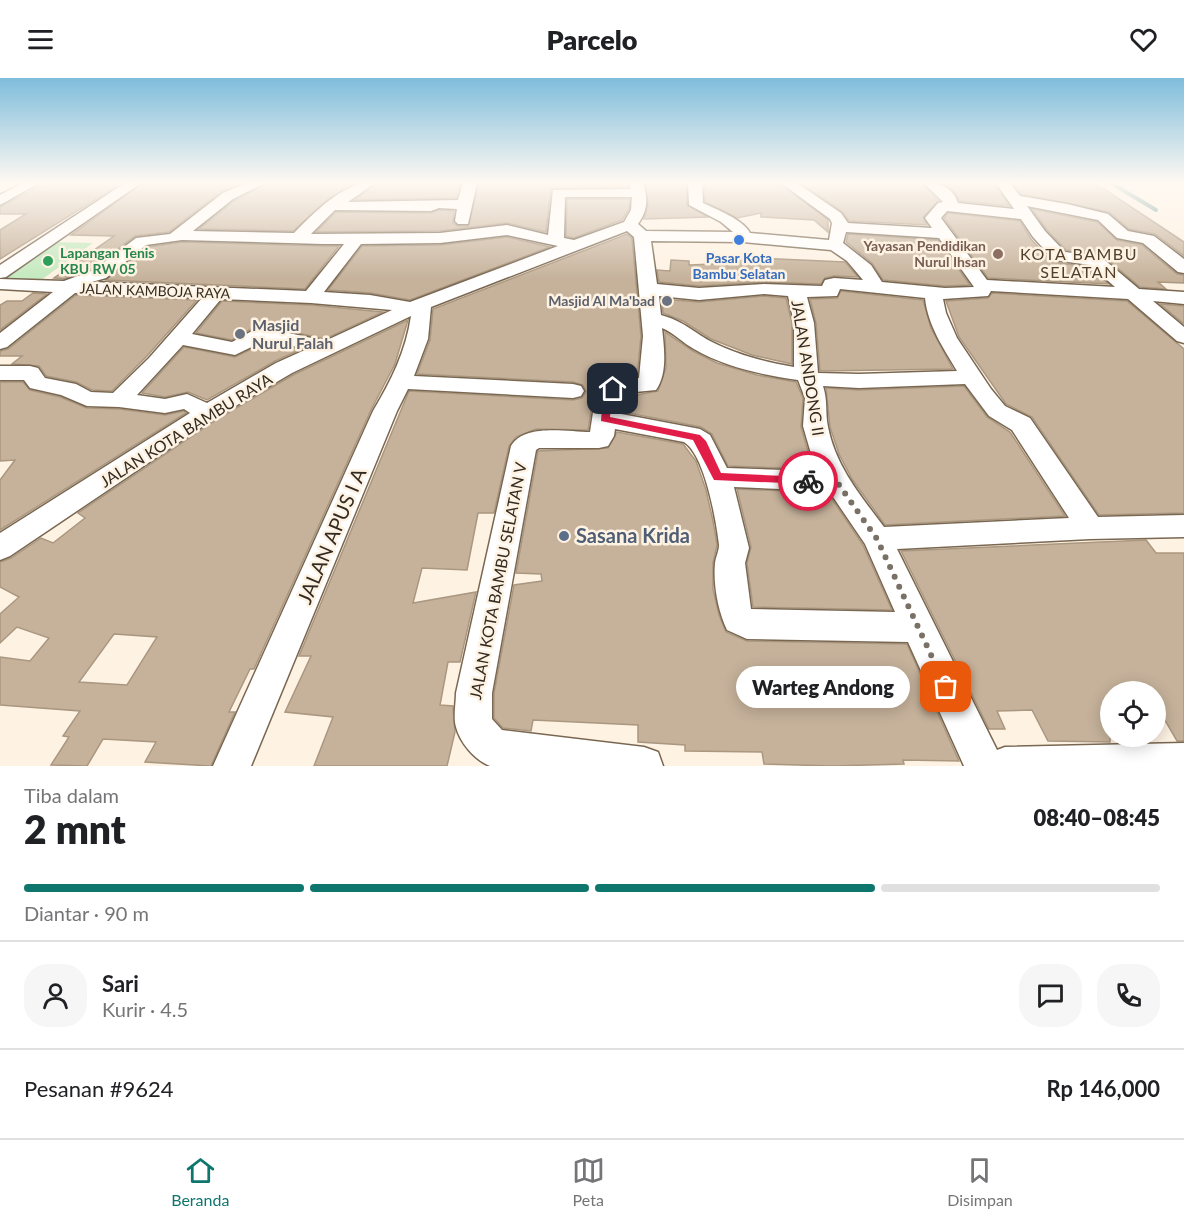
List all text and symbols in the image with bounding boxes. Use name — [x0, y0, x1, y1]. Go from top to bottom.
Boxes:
icon: menu — [24, 23, 57, 56]
text: Parcelo — [547, 23, 637, 56]
icon: heart — [1127, 23, 1160, 56]
marker: Pasar Kota Bambu Selatan — [732, 233, 746, 247]
place label: Yayasan Pendidikan Nurul Ihsan — [863, 237, 986, 270]
place label: Lapangan Tenis KBU RW 05 — [60, 244, 155, 277]
district label: KOTA BAMBU SELATAN — [1020, 244, 1138, 281]
marker: Yayasan Pendidikan Nurul Ihsan — [991, 247, 1005, 261]
place label: Pasar Kota Bambu Selatan — [692, 249, 786, 282]
marker: Lapangan Tenis KBU RW 05 — [41, 254, 55, 268]
street label: JALAN KAMBOJA RAYA — [79, 279, 231, 302]
place label: Masjid Al Ma'bad — [548, 292, 655, 309]
marker: Masjid Al Ma'bad — [660, 294, 674, 308]
street label: JALAN ANDONG II — [788, 299, 829, 437]
place label: Masjid Nurul Falah — [252, 315, 333, 352]
marker: Masjid Nurul Falah — [233, 327, 247, 341]
pin — [587, 363, 638, 414]
street label: JALAN KOTA BAMBU RAYA — [96, 369, 275, 490]
icon: home — [596, 372, 629, 405]
courier — [778, 451, 838, 511]
street label: JALAN KOTA BAMBU SELATAN V — [465, 460, 530, 701]
street label: JALAN APUS I A — [292, 464, 371, 607]
icon: bike — [792, 465, 825, 498]
place label: Sasana Krida — [576, 523, 690, 547]
marker: Sasana Krida — [557, 529, 571, 543]
pin — [920, 661, 971, 712]
callout: Warteg Andong — [736, 666, 910, 708]
icon: bag — [929, 670, 962, 703]
text: Warteg Andong — [752, 675, 894, 699]
map controls — [1100, 681, 1166, 747]
button: locate — [1100, 681, 1166, 747]
text: Tiba dalam — [24, 783, 119, 807]
text: 08:40–08:45 — [1034, 804, 1160, 831]
text: 2 mnt — [24, 806, 126, 852]
text: Diantar · 90 m — [24, 901, 149, 925]
button: person — [24, 964, 87, 1027]
button: chat — [1019, 964, 1082, 1027]
button: phone — [1097, 964, 1160, 1027]
text: Sari — [102, 970, 139, 997]
text: Kurir · 4.5 — [102, 997, 188, 1021]
text: Pesanan #9624 — [24, 1075, 174, 1102]
text: Rp 146,000 — [1046, 1075, 1160, 1102]
tab: Beranda — [171, 1154, 229, 1209]
tab: Peta — [572, 1154, 605, 1209]
tab: Disimpan — [947, 1154, 1013, 1209]

